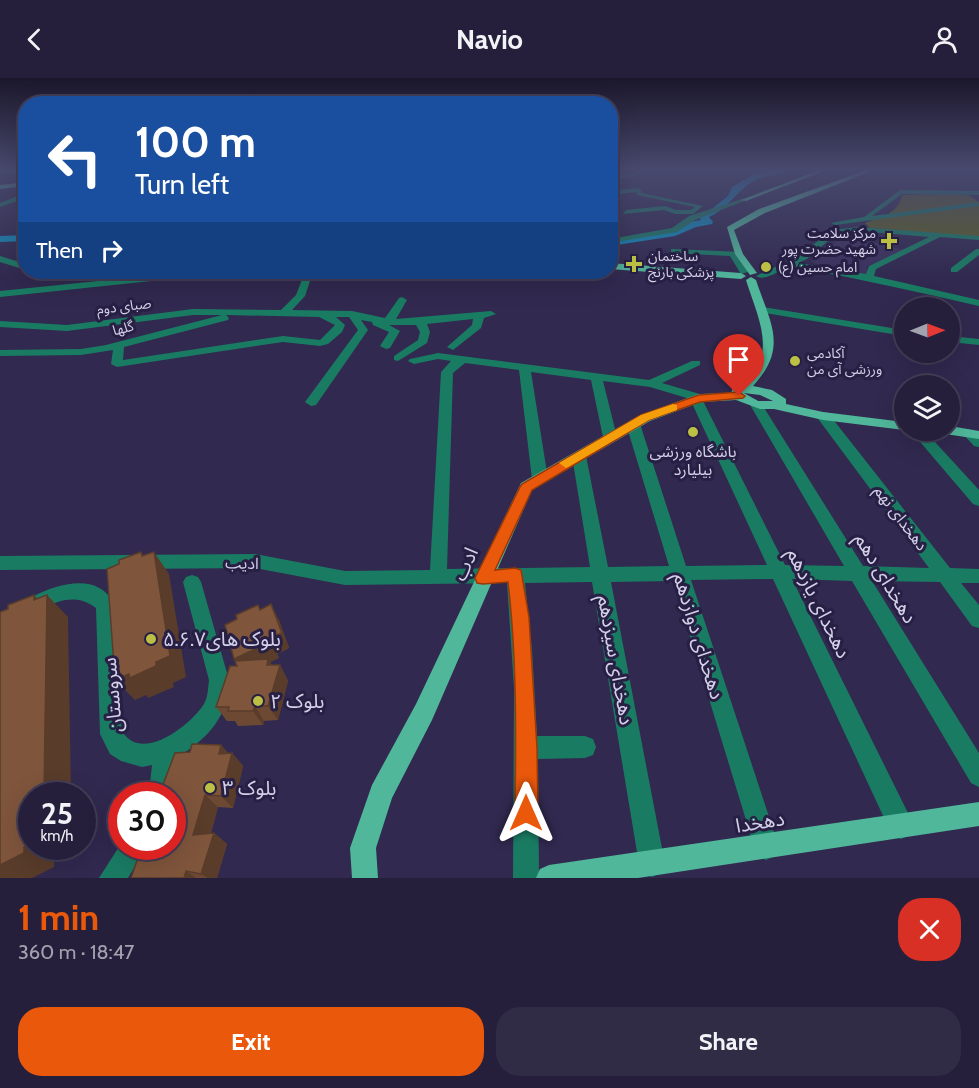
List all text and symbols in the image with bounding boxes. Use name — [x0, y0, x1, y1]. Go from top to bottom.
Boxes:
icon: back — [18, 23, 51, 56]
text: Navio — [456, 23, 523, 56]
icon: person — [928, 23, 961, 56]
text: 100 m — [135, 116, 256, 168]
icon: left — [36, 120, 114, 198]
text: Turn left — [135, 168, 229, 201]
place label: مرکز سلامت شهید حضرت پور — [781, 224, 876, 259]
marker: مرکز سلامت شهید حضرت پور — [880, 232, 898, 250]
icon: right — [95, 234, 128, 267]
text: Then — [36, 237, 83, 264]
place label: ساختمان پزشکی بارنج — [648, 247, 714, 283]
marker: ساختمان پزشکی بارنج — [625, 255, 643, 273]
place label: امام حسین (ع) — [778, 258, 857, 278]
marker: امام حسین (ع) — [759, 260, 773, 274]
street label: صبای دوم — [96, 294, 153, 320]
north arrow — [894, 297, 960, 363]
map controls — [894, 297, 960, 441]
street label: گلها — [110, 317, 136, 339]
pin — [713, 334, 764, 396]
icon: arrive — [722, 343, 755, 376]
place label: آکادمی ورزشی آی من — [807, 344, 882, 378]
marker: آکادمی ورزشی آی من — [788, 354, 802, 368]
button: layers — [894, 375, 960, 441]
marker: باشگاه ورزشی بیلیارد — [686, 425, 700, 439]
place label: باشگاه ورزشی بیلیارد — [649, 442, 737, 479]
street label: دهخدای نهم — [868, 482, 932, 556]
street label: دهخدای دهم — [847, 528, 922, 629]
street label: ادب — [447, 543, 483, 585]
street label: دهخدای یازدهم — [779, 544, 856, 663]
street label: ادیب — [225, 553, 259, 573]
street label: دهخدای دوازدهم — [665, 570, 730, 703]
street label: دهخدای سیزدهم — [590, 593, 639, 727]
place label: بلوک های۵.۶.۷ — [163, 627, 281, 651]
marker: بلوک های۵.۶.۷ — [144, 632, 158, 646]
street label: سروستان — [97, 656, 127, 734]
place label: بلوک ۲ — [270, 689, 324, 713]
marker: بلوک ۲ — [251, 694, 265, 708]
place label: بلوک ۳ — [222, 776, 276, 800]
marker: بلوک ۳ — [203, 781, 217, 795]
position arrow — [494, 781, 558, 845]
speed limit sign: 30 — [108, 782, 186, 860]
text: 25 — [41, 795, 73, 832]
street label: دهخدا — [734, 806, 786, 838]
text: km/h — [41, 827, 73, 845]
text: 1 min — [18, 895, 99, 939]
button: close — [898, 898, 961, 961]
text: 360 m · 18:47 — [18, 940, 134, 964]
button: Exit — [18, 1007, 484, 1076]
button: Share — [496, 1007, 961, 1076]

